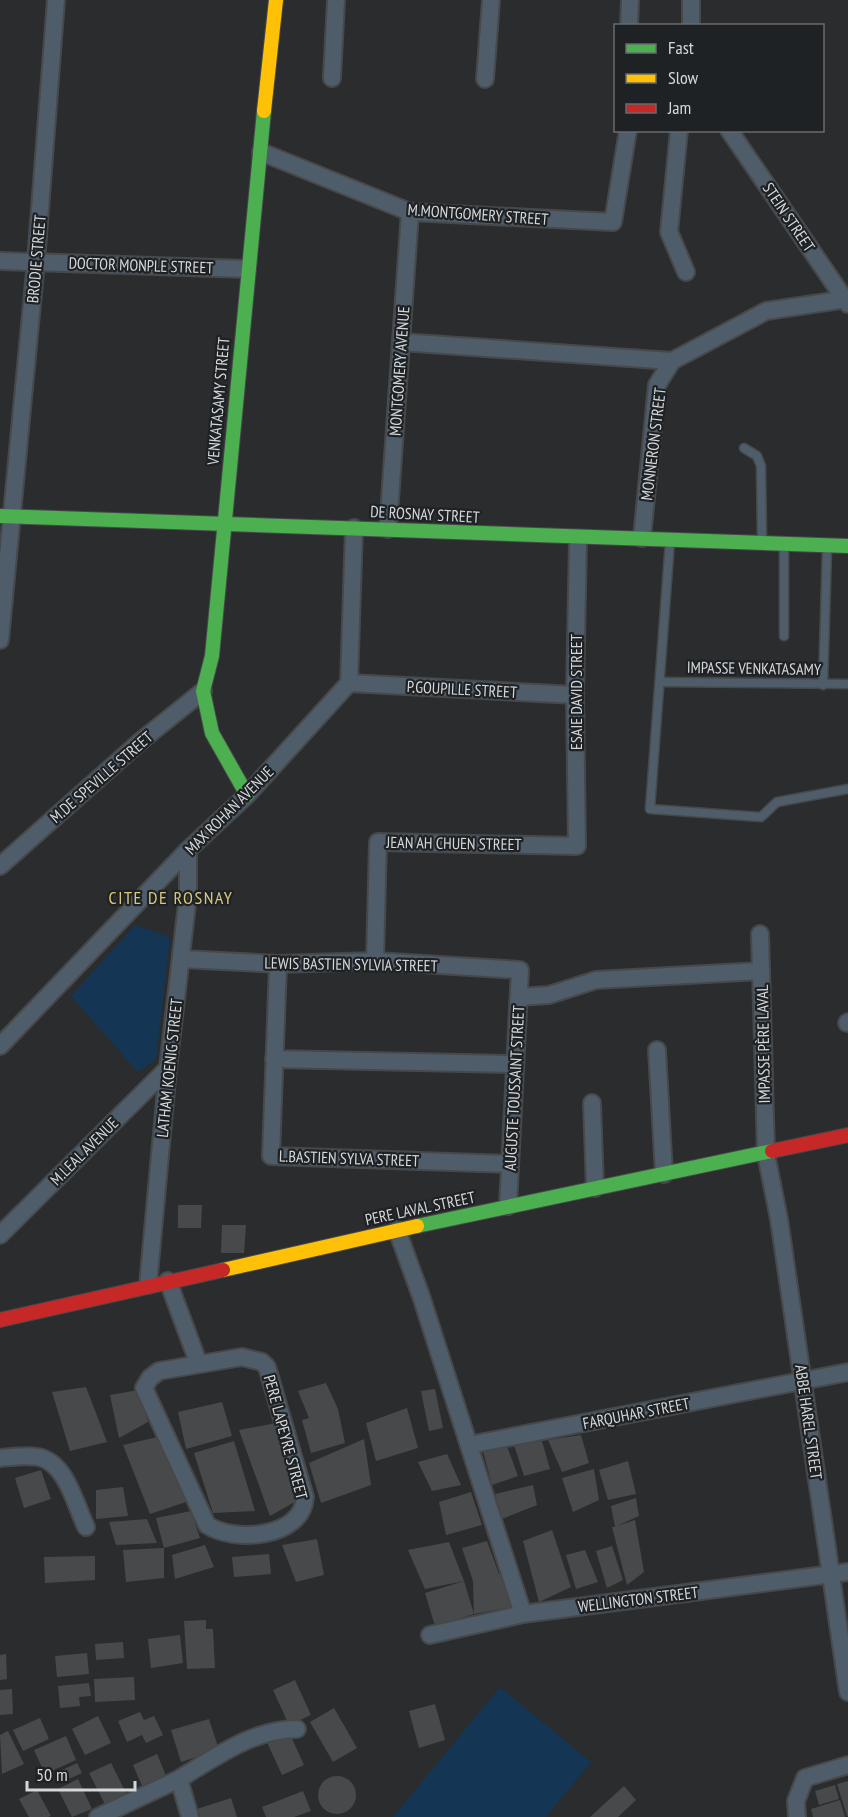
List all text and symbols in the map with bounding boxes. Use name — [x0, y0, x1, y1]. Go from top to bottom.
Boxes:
legend — [614, 24, 824, 132]
text: Fast — [668, 36, 694, 59]
text: Slow — [668, 66, 699, 89]
text: Jam — [667, 96, 691, 119]
street label: STEIN STREET — [759, 179, 819, 255]
street label: M.MONTGOMERY STREET — [407, 199, 549, 229]
street label: BRODIE STREET — [22, 214, 50, 304]
street label: DOCTOR MONPLE STREET — [68, 252, 214, 278]
street label: MONTGOMERY AVENUE — [384, 305, 414, 436]
street label: VENKATASAMY STREET — [202, 336, 234, 467]
street label: MONNERON STREET — [636, 386, 670, 502]
street label: DE ROSNAY STREET — [370, 501, 480, 527]
street label: ESAIE DAVID STREET — [566, 634, 586, 750]
street label: IMPASSE VENKATASAMY — [687, 657, 822, 679]
street label: P.GOUPILLE STREET — [406, 676, 518, 702]
street label: M.DE SPEVILLE STREET — [45, 727, 157, 827]
street label: MAX ROHAN AVENUE — [181, 761, 278, 858]
street label: JEAN AH CHUEN STREET — [385, 832, 522, 854]
district label: CITE DE ROSNAY — [108, 886, 234, 909]
street label: LEWIS BASTIEN SYLVIA STREET — [264, 952, 438, 976]
street label: IMPASSE PÈRE LAVAL — [752, 984, 774, 1103]
street label: LATHAM KOENIG STREET — [152, 997, 186, 1139]
street label: AUGUSTE TOUSSAINT STREET — [500, 1005, 528, 1171]
street label: M.LEAL AVENUE — [46, 1113, 122, 1189]
street label: L.BASTIEN SYLVA STREET — [279, 1146, 419, 1170]
street label: PERE LAVAL STREET — [363, 1187, 477, 1229]
street label: ABBE HAREL STREET — [791, 1363, 827, 1481]
street label: PERE LAPEYRE STREET — [260, 1373, 312, 1501]
street label: FARQUHAR STREET — [581, 1393, 691, 1433]
street label: WELLINGTON STREET — [577, 1582, 699, 1616]
scale bar — [27, 1754, 135, 1792]
text: 50 m — [36, 1763, 68, 1786]

